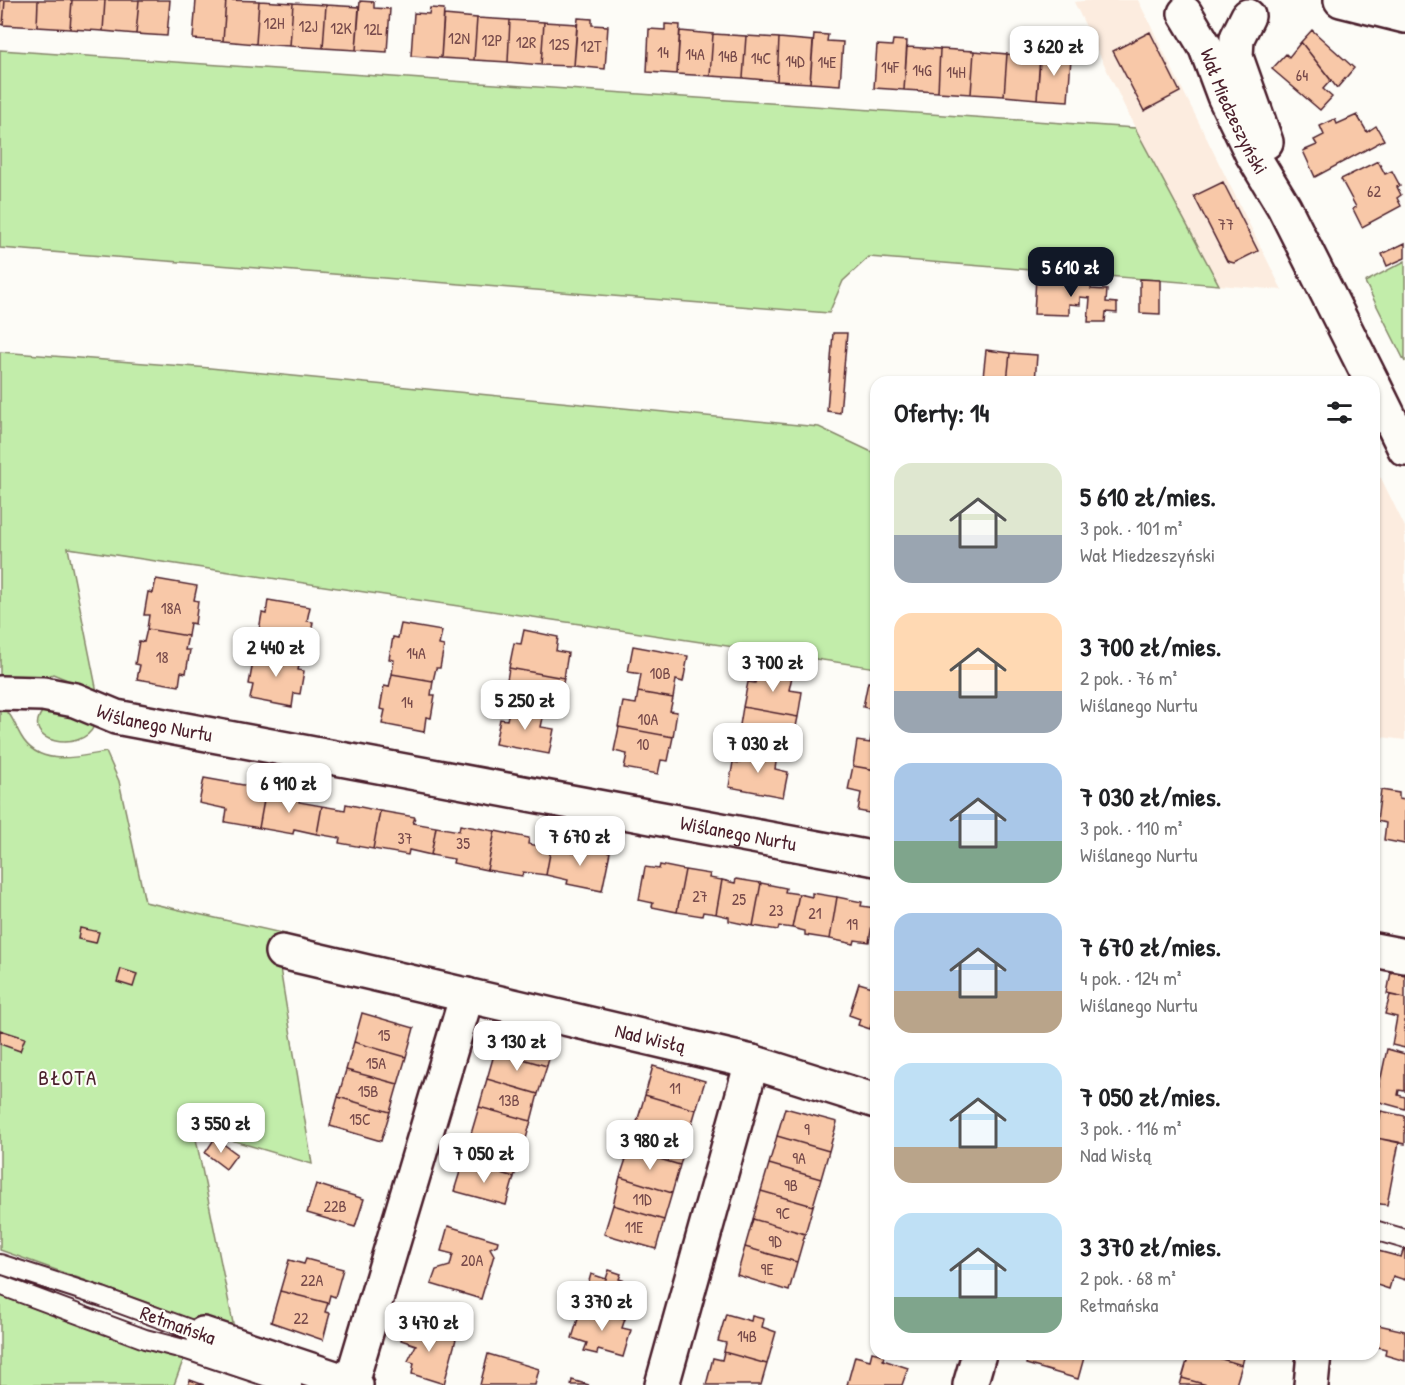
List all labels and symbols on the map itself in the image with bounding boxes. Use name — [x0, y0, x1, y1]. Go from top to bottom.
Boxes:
house number: 12H — [264, 12, 284, 34]
house number: 12J — [298, 15, 318, 37]
house number: 12K — [330, 17, 352, 39]
house number: 12L — [363, 18, 383, 40]
pin: 3 620 zł — [992, 26, 1116, 77]
house number: 12N — [448, 27, 470, 49]
house number: 12P — [482, 29, 503, 51]
house number: 12R — [516, 31, 536, 53]
house number: 12S — [549, 33, 570, 55]
house number: 12T — [581, 35, 602, 57]
house number: 14 — [657, 41, 669, 63]
house number: 14A — [685, 43, 705, 65]
street label: Wał Miedzeszyński — [1194, 44, 1275, 179]
house number: 14B — [718, 45, 738, 67]
house number: 14C — [751, 47, 772, 69]
house number: 14D — [785, 50, 805, 72]
house number: 14E — [818, 51, 836, 73]
house number: 14F — [881, 56, 900, 78]
house number: 14G — [912, 59, 932, 81]
house number: 14H — [946, 61, 966, 83]
house number: 64 — [1296, 64, 1308, 86]
house number: 62 — [1367, 180, 1381, 202]
house number: 77 — [1218, 213, 1234, 235]
pin: 5 610 zł — [1009, 247, 1133, 298]
house number: 18A — [161, 597, 181, 619]
pin: 2 440 zł — [214, 627, 338, 678]
house number: 14A — [406, 642, 426, 664]
pin: 3 700 zł — [711, 642, 835, 693]
house number: 18 — [156, 646, 168, 668]
house number: 10B — [649, 662, 671, 684]
pin: 5 250 zł — [463, 680, 587, 731]
house number: 14 — [401, 691, 413, 713]
street label: Wiślanego Nurtu — [93, 697, 215, 748]
house number: 10A — [638, 708, 659, 730]
pin: 7 030 zł — [696, 723, 820, 774]
house number: 10 — [637, 733, 649, 755]
pin: 6 910 zł — [227, 763, 351, 814]
street label: Wiślanego Nurtu — [678, 809, 799, 857]
pin: 7 670 zł — [518, 816, 642, 867]
house number: 37 — [397, 827, 413, 849]
house number: 35 — [456, 832, 470, 854]
house number: 27 — [692, 885, 708, 907]
house number: 25 — [732, 888, 746, 910]
house number: 23 — [769, 899, 783, 921]
house number: 21 — [808, 902, 822, 924]
house number: 19 — [846, 913, 858, 935]
street label: Nad Wisłą — [613, 1016, 689, 1059]
pin: 3 130 zł — [455, 1021, 579, 1072]
house number: 15 — [378, 1024, 391, 1046]
house number: 15A — [366, 1052, 386, 1074]
district label: BŁOTA — [38, 1063, 98, 1092]
house number: 11 — [669, 1077, 681, 1099]
house number: 15B — [358, 1080, 378, 1102]
house number: 13B — [498, 1089, 520, 1111]
pin: 3 550 zł — [159, 1103, 283, 1154]
house number: 15C — [349, 1108, 371, 1130]
house number: 9 — [804, 1118, 810, 1140]
pin: 3 980 zł — [588, 1120, 712, 1171]
pin: 7 050 zł — [422, 1133, 546, 1184]
house number: 9A — [792, 1147, 806, 1169]
house number: 9B — [784, 1174, 798, 1196]
house number: 11D — [632, 1188, 652, 1210]
house number: 22B — [323, 1195, 347, 1217]
house number: 9C — [776, 1202, 791, 1224]
house number: 11E — [625, 1216, 643, 1238]
house number: 9D — [768, 1230, 782, 1252]
house number: 20A — [461, 1249, 483, 1271]
house number: 9E — [761, 1258, 773, 1280]
house number: 22A — [301, 1269, 324, 1291]
pin: 3 370 zł — [540, 1281, 664, 1332]
street label: Retmańska — [137, 1298, 220, 1351]
pin: 3 470 zł — [367, 1302, 491, 1353]
house number: 22 — [294, 1307, 309, 1329]
house number: 14B — [737, 1325, 757, 1347]

